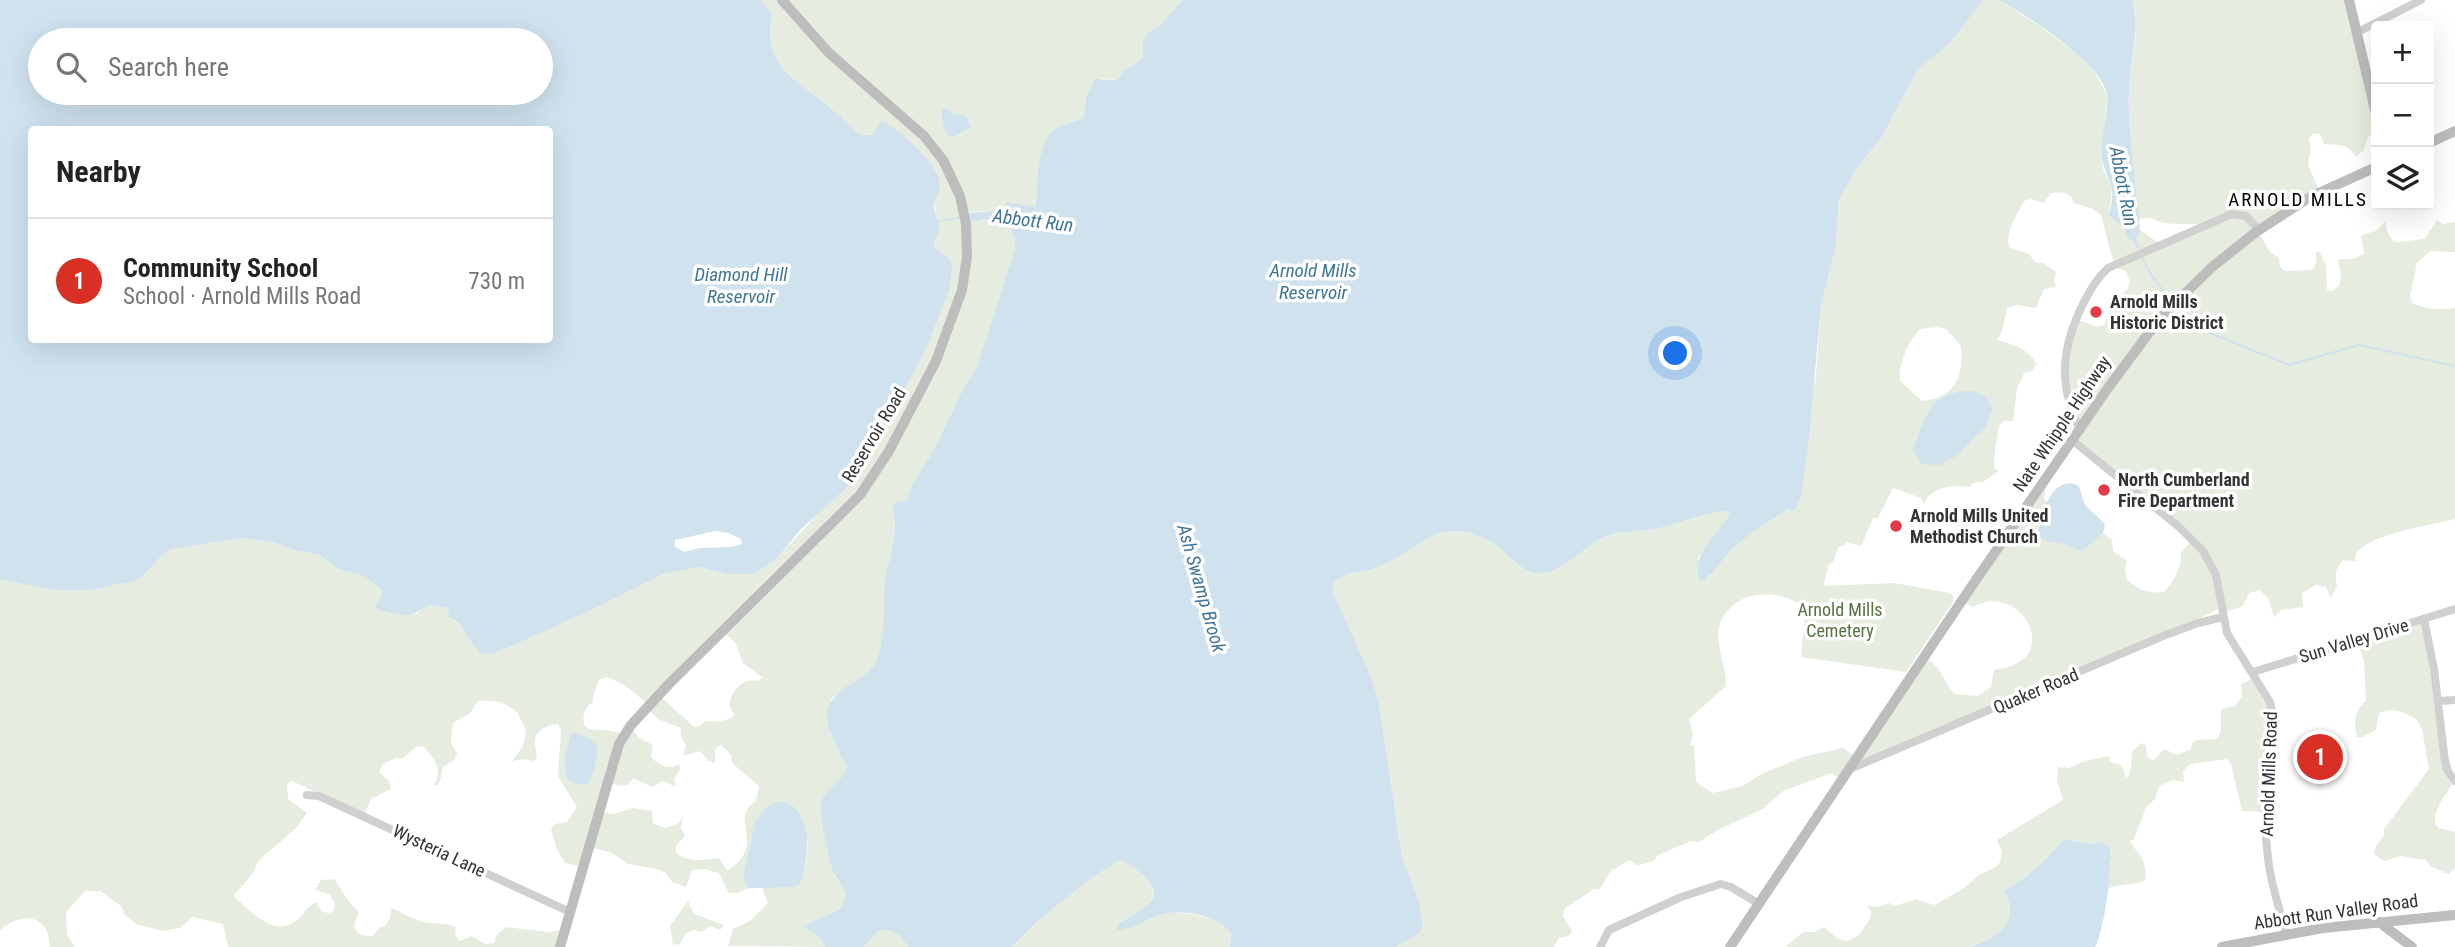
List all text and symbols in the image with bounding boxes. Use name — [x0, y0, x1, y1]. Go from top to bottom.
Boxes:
map controls — [2371, 21, 2434, 210]
button: + — [2371, 21, 2434, 84]
search box — [28, 28, 553, 105]
icon: search — [52, 48, 90, 86]
text: Search here — [108, 52, 229, 82]
button: − — [2371, 84, 2434, 147]
water label: Abbott Run — [2104, 143, 2143, 228]
button: layers — [2371, 147, 2434, 210]
text: Nearby — [56, 154, 141, 189]
district label: ARNOLD MILLS — [2228, 188, 2368, 211]
water label: Abbott Run — [990, 204, 1074, 237]
text: Community School — [123, 253, 318, 283]
water label: Arnold Mills Reservoir — [1268, 259, 1357, 304]
water label: Diamond Hill Reservoir — [694, 263, 788, 308]
text: 1 — [73, 268, 85, 295]
text: 730 m — [468, 268, 525, 295]
text: School · Arnold Mills Road — [123, 283, 361, 310]
place label: Arnold Mills Historic District — [2110, 291, 2224, 333]
marker: Arnold Mills Historic District — [2088, 304, 2104, 320]
your location — [1658, 336, 1692, 370]
street label: Nate Whipple Highway — [2008, 351, 2115, 496]
street label: Reservoir Road — [837, 384, 910, 486]
place label: North Cumberland Fire Department — [2118, 469, 2250, 511]
marker: North Cumberland Fire Department — [2096, 482, 2112, 498]
place label: Arnold Mills United Methodist Church — [1910, 505, 2048, 547]
marker: Arnold Mills United Methodist Church — [1888, 518, 1904, 534]
water label: Ash Swamp Brook — [1172, 520, 1231, 656]
park label: Arnold Mills Cemetery — [1797, 599, 1883, 641]
street label: Sun Valley Drive — [2297, 614, 2411, 667]
street label: Quaker Road — [1990, 663, 2081, 718]
street label: Arnold Mills Road — [2256, 711, 2281, 837]
pin: 1 — [2297, 731, 2343, 783]
street label: Wysteria Lane — [390, 820, 489, 881]
street label: Abbott Run Valley Road — [2252, 890, 2419, 933]

